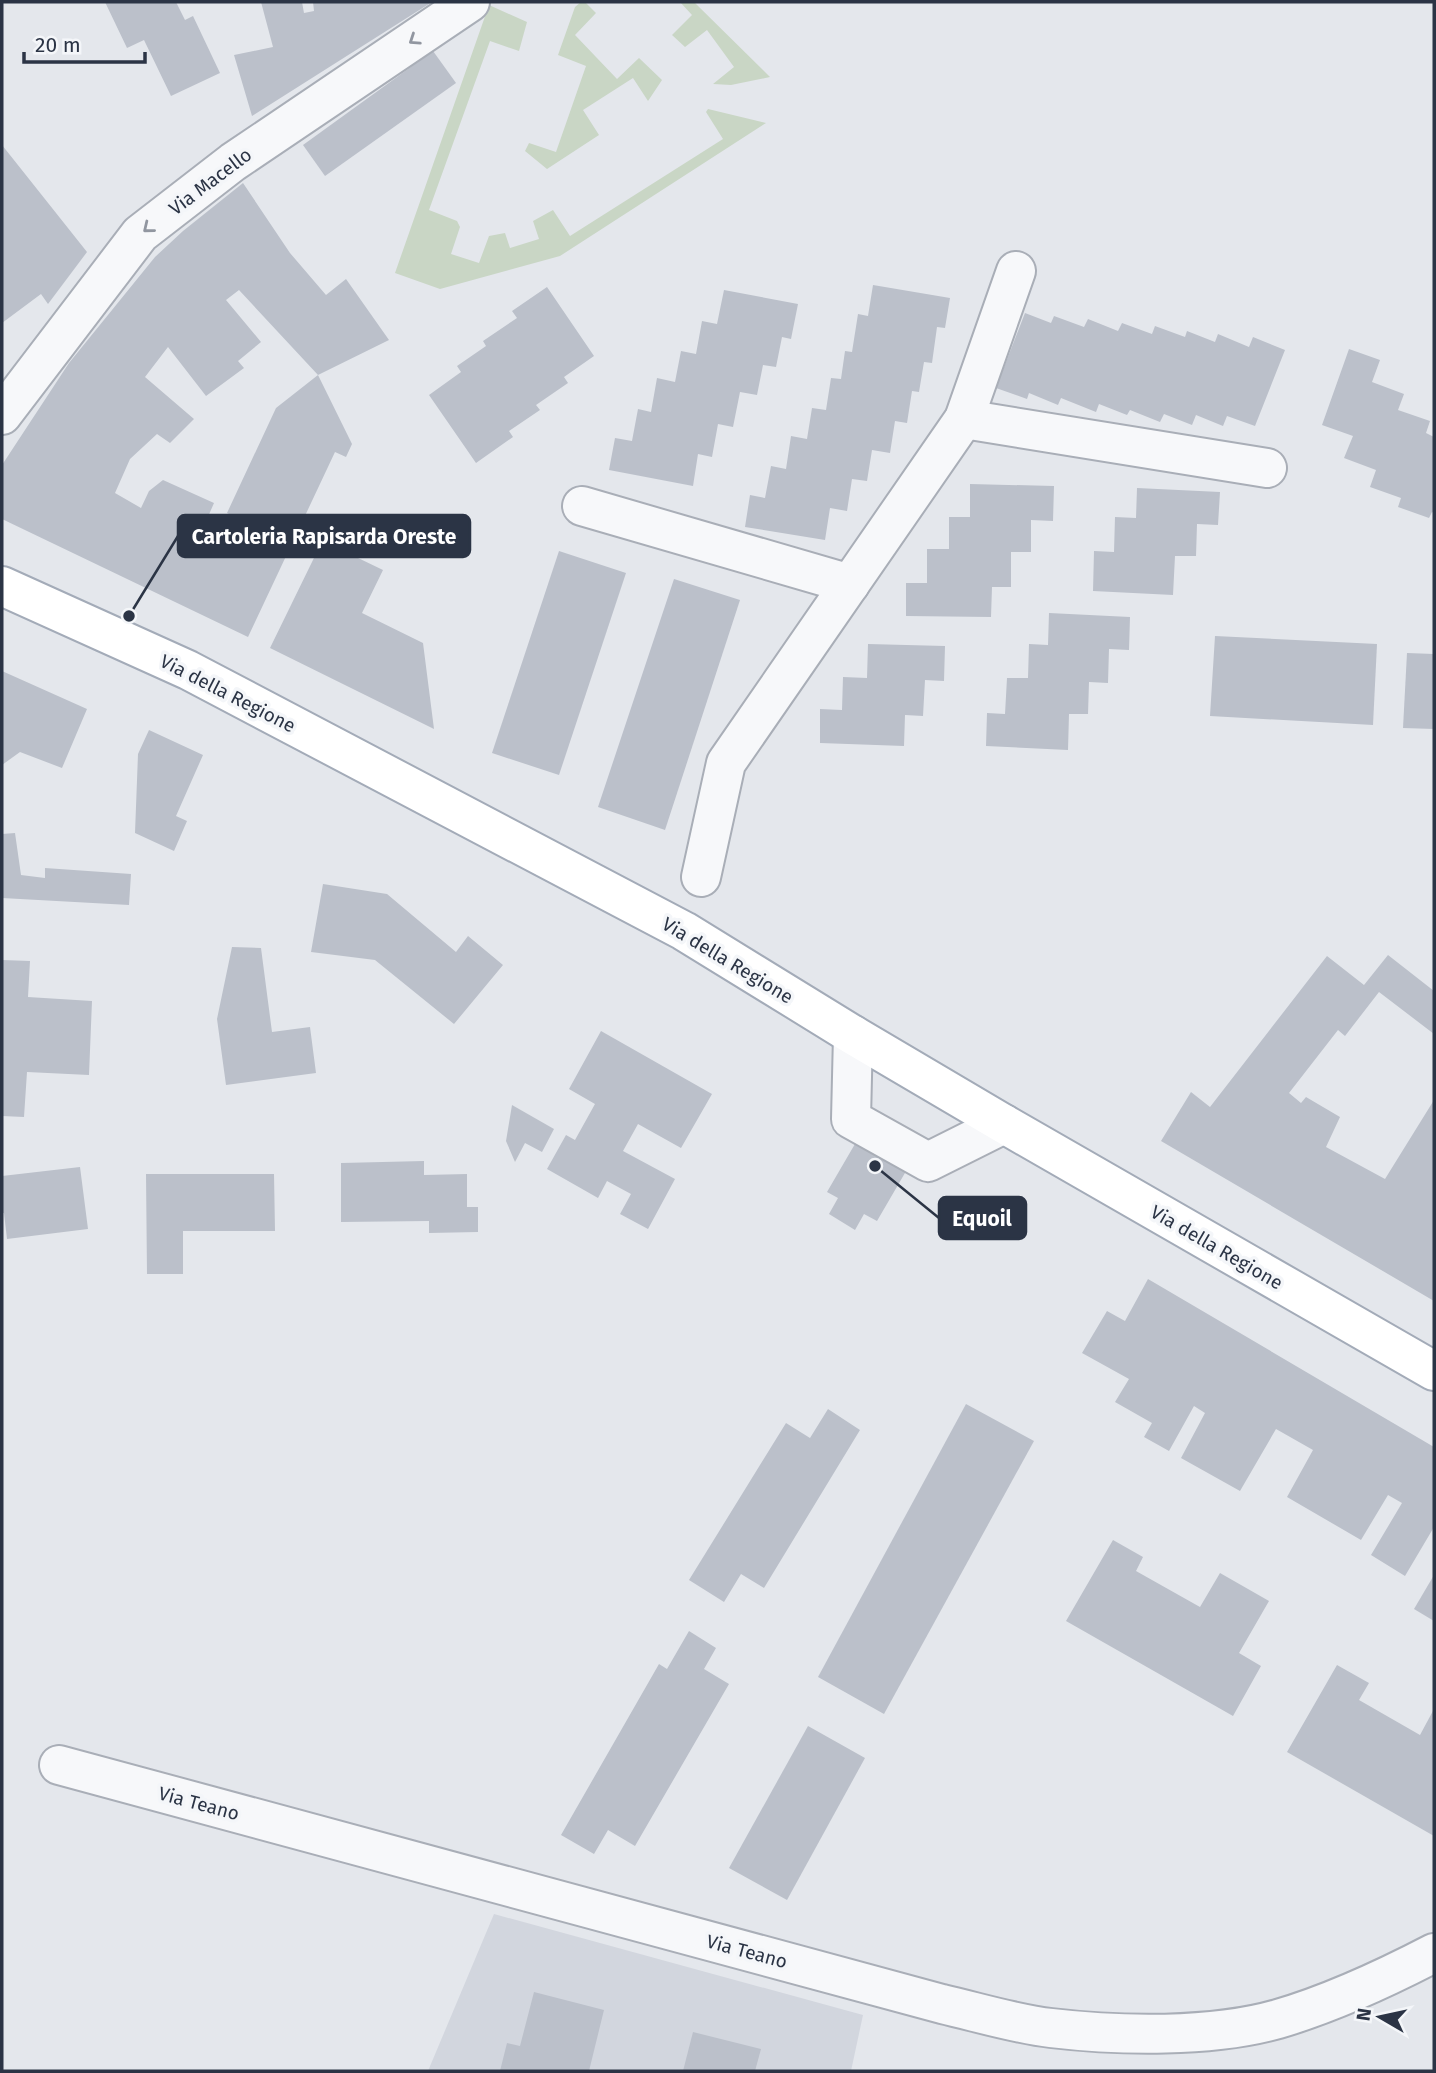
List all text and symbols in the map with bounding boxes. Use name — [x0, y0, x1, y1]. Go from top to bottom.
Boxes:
scale bar — [24, 21, 145, 65]
text: 20 m — [35, 32, 81, 58]
one-way arrow — [408, 32, 421, 45]
street label: Via Macello — [164, 143, 256, 220]
one-way arrow — [144, 220, 157, 232]
callout: Cartoleria Rapisarda Oreste — [178, 515, 470, 557]
text: Cartoleria Rapisarda Oreste — [192, 524, 457, 550]
street label: Via della Regione — [156, 649, 299, 737]
street label: Via della Regione — [658, 912, 797, 1009]
callout: Equoil — [939, 1197, 1026, 1239]
street label: Via della Regione — [1147, 1200, 1287, 1295]
text: Equoil — [952, 1206, 1013, 1232]
street label: Via Teano — [156, 1782, 242, 1825]
street label: Via Teano — [704, 1930, 790, 1973]
north arrow — [1345, 1982, 1415, 2052]
text: N — [1351, 2006, 1376, 2022]

